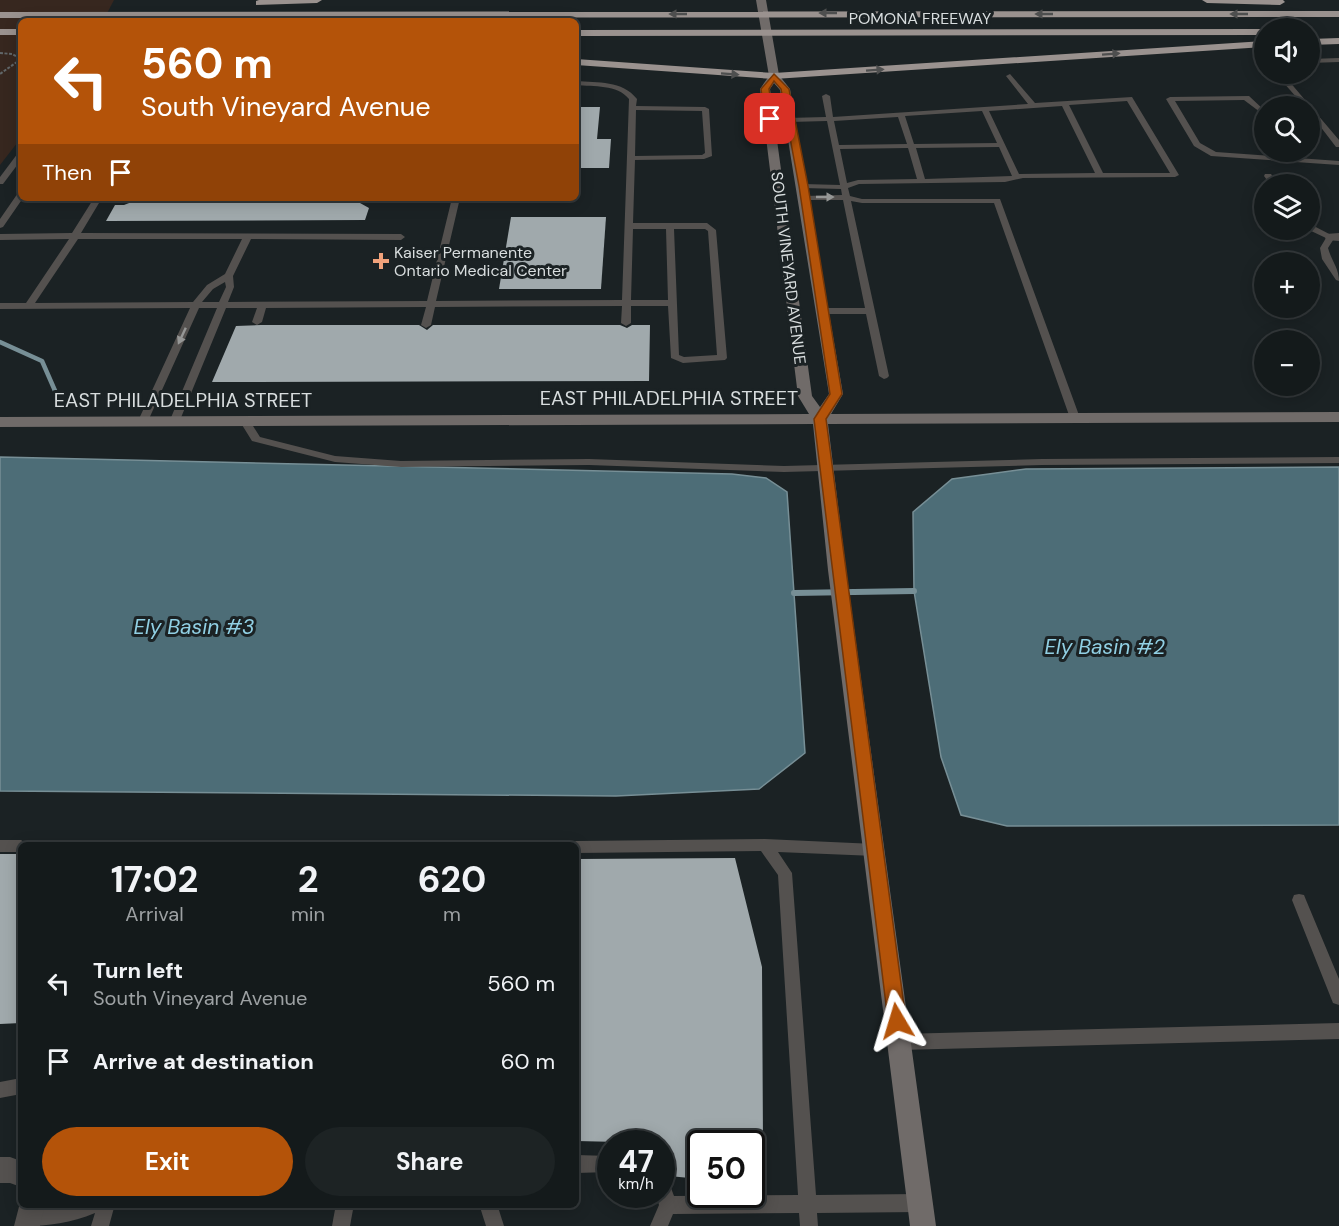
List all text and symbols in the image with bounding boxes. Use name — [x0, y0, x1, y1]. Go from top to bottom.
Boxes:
one-way arrow — [818, 8, 837, 18]
street label: POMONA FREEWAY — [849, 8, 991, 29]
one-way arrow — [668, 9, 687, 19]
one-way arrow — [1034, 9, 1053, 19]
one-way arrow — [1229, 9, 1248, 19]
map controls — [1254, 18, 1320, 396]
button: sound — [1254, 18, 1320, 84]
text: 560 m — [141, 36, 273, 91]
icon: left — [42, 42, 120, 120]
one-way arrow — [1102, 50, 1121, 59]
one-way arrow — [865, 65, 884, 74]
one-way arrow — [721, 69, 740, 78]
text: South Vineyard Avenue — [141, 89, 430, 124]
pin — [744, 93, 795, 144]
button: search — [1254, 96, 1320, 162]
icon: arrive — [753, 102, 786, 135]
icon: arrive — [104, 156, 137, 189]
text: Then — [42, 158, 92, 187]
street label: SOUTH VINEYARD AVENUE — [766, 171, 811, 365]
button: layers — [1254, 174, 1320, 240]
one-way arrow — [816, 193, 835, 202]
place label: Kaiser Permanente Ontario Medical Center — [394, 242, 567, 281]
marker: Kaiser Permanente Ontario Medical Center — [372, 252, 390, 270]
button: + — [1254, 252, 1320, 318]
one-way arrow — [177, 328, 187, 346]
button: − — [1254, 330, 1320, 396]
street label: EAST PHILADELPHIA STREET — [540, 385, 798, 411]
street label: EAST PHILADELPHIA STREET — [54, 387, 312, 413]
water label: Ely Basin #3 — [134, 613, 254, 641]
water label: Ely Basin #2 — [1045, 633, 1165, 661]
text: 17:02 — [111, 856, 198, 903]
text: 2 — [298, 856, 318, 903]
text: 620 — [418, 856, 486, 903]
text: Arrival — [125, 901, 184, 927]
text: min — [291, 901, 325, 927]
text: m — [443, 901, 461, 927]
text: Turn left — [93, 956, 183, 985]
icon: left — [42, 967, 75, 1000]
text: 560 m — [487, 969, 555, 998]
text: South Vineyard Avenue — [93, 985, 307, 1011]
position arrow — [865, 989, 929, 1053]
icon: arrive — [42, 1045, 75, 1078]
text: Arrive at destination — [93, 1047, 314, 1076]
text: 60 m — [501, 1047, 555, 1076]
button: Exit — [42, 1127, 293, 1196]
button: Share — [305, 1127, 555, 1196]
speed limit sign: 50 — [687, 1130, 765, 1208]
text: 47 — [618, 1142, 654, 1181]
text: km/h — [618, 1174, 654, 1194]

